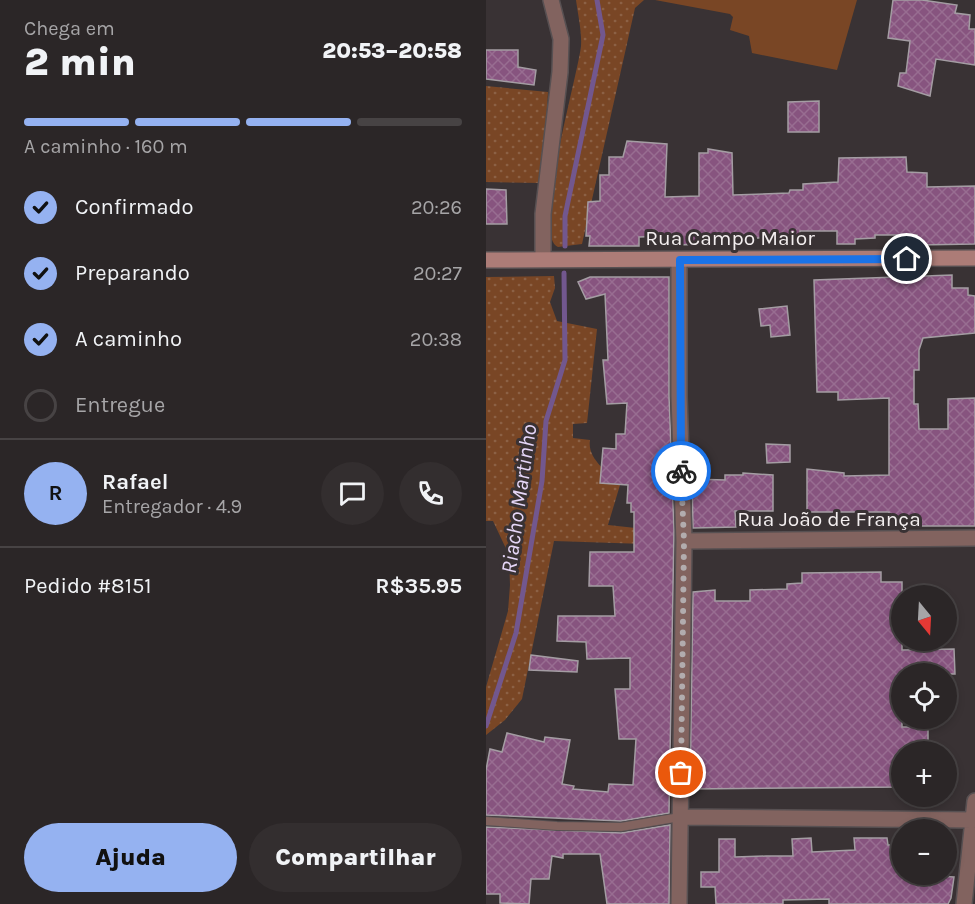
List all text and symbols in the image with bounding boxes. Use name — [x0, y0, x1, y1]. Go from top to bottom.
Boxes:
text: Chega em — [24, 17, 115, 40]
text: 20:53–20:58 — [322, 38, 462, 64]
text: 2 min — [24, 39, 136, 85]
text: A caminho · 160 m — [24, 135, 188, 158]
icon: check — [24, 191, 57, 224]
text: Confirmado — [75, 194, 194, 220]
text: 20:26 — [411, 196, 462, 219]
street label: Rua Campo Maior — [645, 226, 815, 250]
pin — [881, 233, 932, 284]
icon: home — [890, 242, 923, 275]
icon: check — [24, 257, 57, 290]
text: Preparando — [75, 260, 190, 286]
text: 20:27 — [413, 262, 462, 285]
icon: check — [24, 323, 57, 356]
text: A caminho — [75, 326, 182, 352]
text: 20:38 — [410, 328, 462, 351]
text: Entregue — [75, 392, 165, 418]
water label: Riacho Martinho — [496, 423, 542, 575]
courier — [651, 441, 711, 501]
icon: bike — [665, 455, 698, 488]
button: chat — [321, 462, 384, 525]
button: phone — [399, 462, 462, 525]
text: Rafael — [102, 469, 168, 495]
text: R — [48, 480, 63, 506]
text: Entregador · 4.9 — [102, 495, 242, 518]
street label: Rua João de França — [737, 507, 921, 531]
text: Pedido #8151 — [24, 573, 152, 599]
text: R$35.95 — [375, 573, 462, 599]
north arrow — [891, 585, 957, 651]
map controls — [891, 585, 957, 885]
button: locate — [891, 663, 957, 729]
button: + — [891, 741, 957, 807]
pin — [655, 747, 706, 798]
icon: bag — [664, 756, 697, 789]
button: − — [891, 819, 957, 885]
button: Ajuda — [24, 823, 237, 892]
button: Compartilhar — [249, 823, 462, 892]

